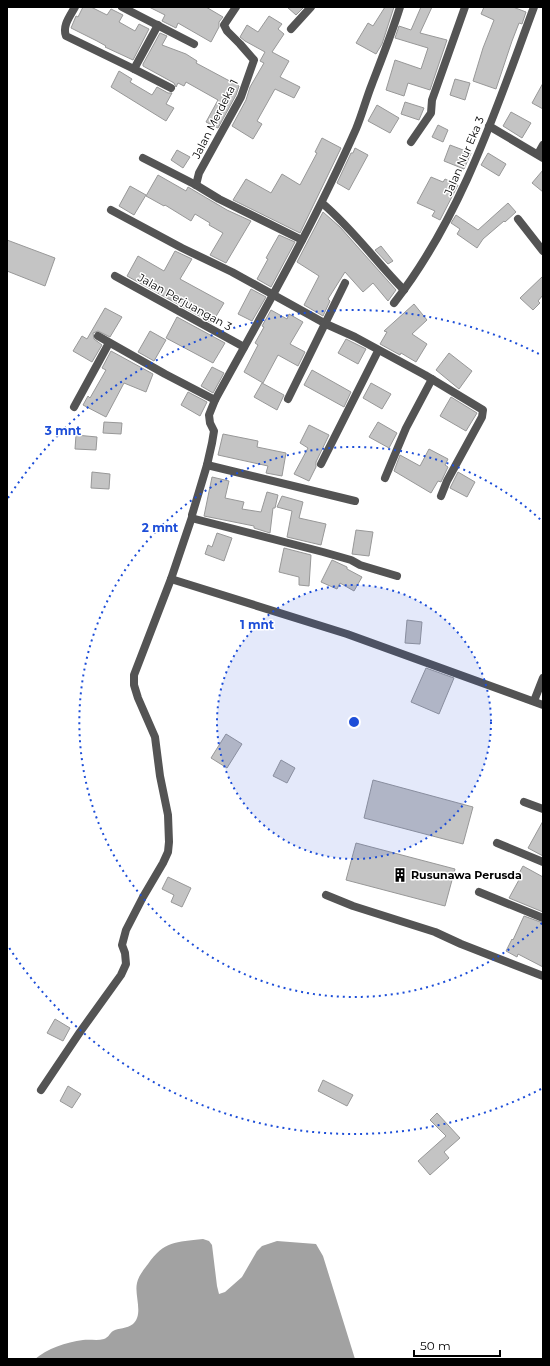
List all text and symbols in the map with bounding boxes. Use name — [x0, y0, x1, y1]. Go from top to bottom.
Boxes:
street label: Jalan Merdeka 1 — [189, 77, 241, 162]
street label: Jalan Nur Eka 3 — [441, 114, 487, 199]
street label: Jalan Perjuangan 3 — [135, 270, 235, 334]
text: 3 mnt — [44, 423, 82, 438]
text: 2 mnt — [142, 520, 179, 535]
text: 1 mnt — [240, 617, 275, 632]
centre of rings — [347, 715, 361, 729]
building icon: Rusunawa Perusda — [392, 867, 408, 883]
place label: Rusunawa Perusda — [411, 868, 522, 882]
scale bar — [414, 1332, 500, 1358]
text: 50 m — [420, 1338, 451, 1353]

